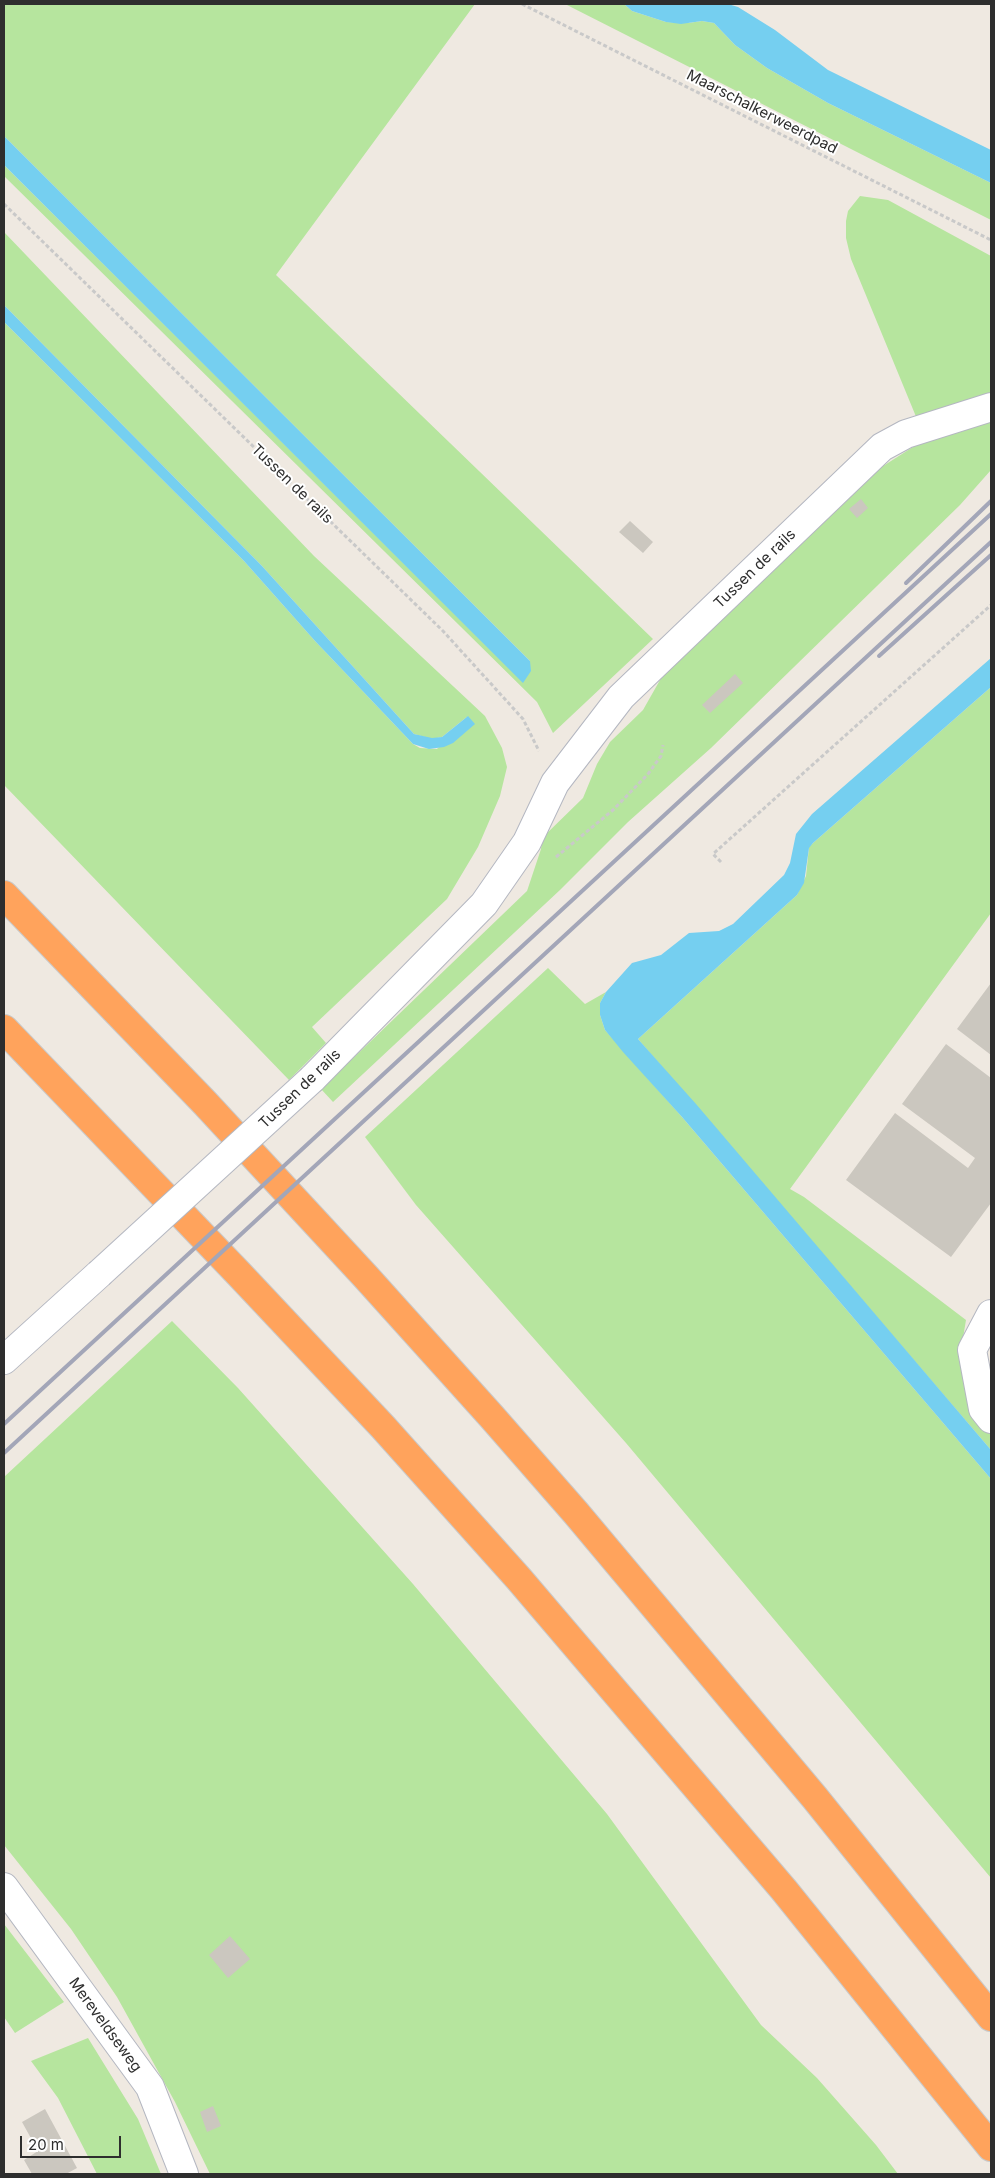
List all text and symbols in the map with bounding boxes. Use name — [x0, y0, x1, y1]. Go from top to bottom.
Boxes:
street label: Maarschalkerweerdpad — [684, 66, 840, 158]
street label: Tussen de rails — [247, 441, 337, 527]
street label: Tussen de rails — [710, 526, 800, 612]
street label: Tussen de rails — [255, 1046, 345, 1132]
street label: Mereveldseweg — [65, 1974, 145, 2076]
scale bar — [22, 2126, 124, 2158]
text: 20 m — [28, 2135, 64, 2154]

